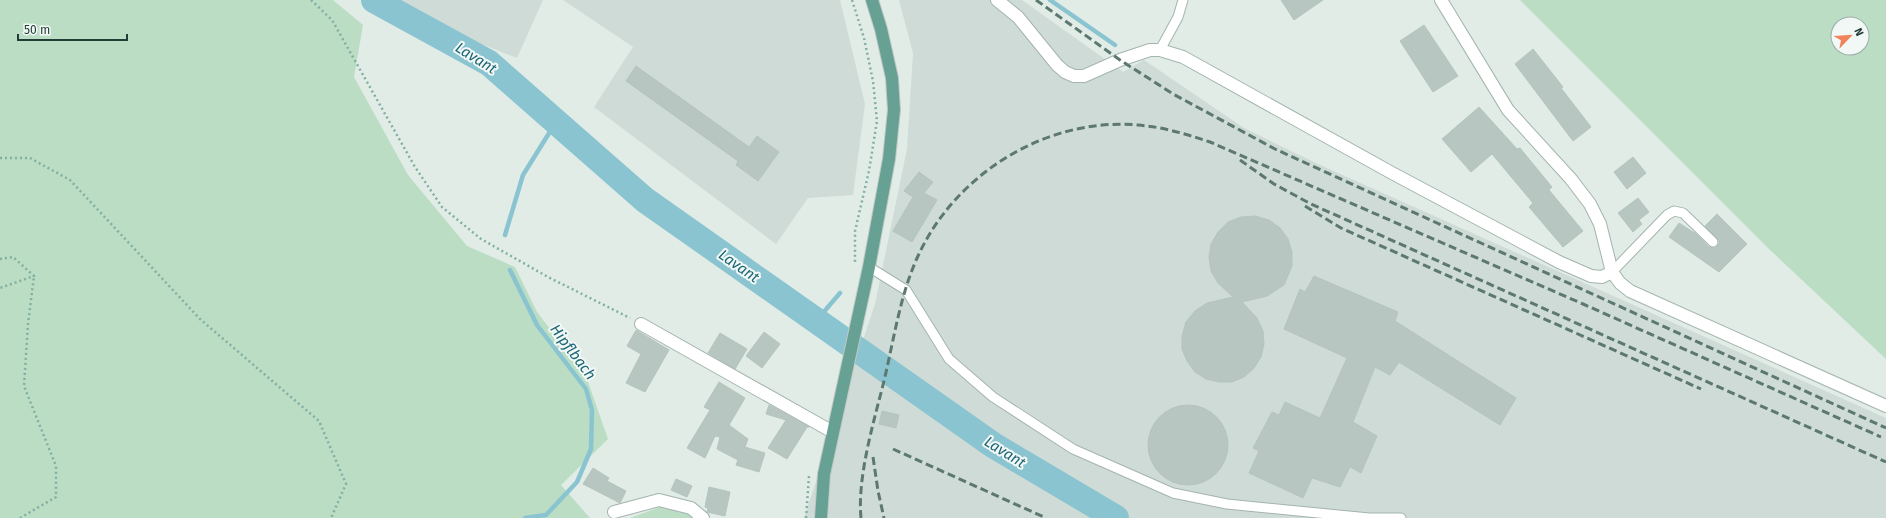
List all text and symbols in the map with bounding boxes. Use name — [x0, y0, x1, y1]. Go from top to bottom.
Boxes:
scale bar — [18, 16, 127, 42]
north arrow — [1830, 16, 1870, 56]
text: 50 m — [24, 23, 50, 37]
text: N — [1851, 26, 1866, 38]
water label: Lavant — [452, 38, 501, 78]
water label: Lavant — [715, 246, 763, 287]
water label: Hipflbach — [546, 321, 600, 383]
water label: Lavant — [981, 432, 1030, 472]

